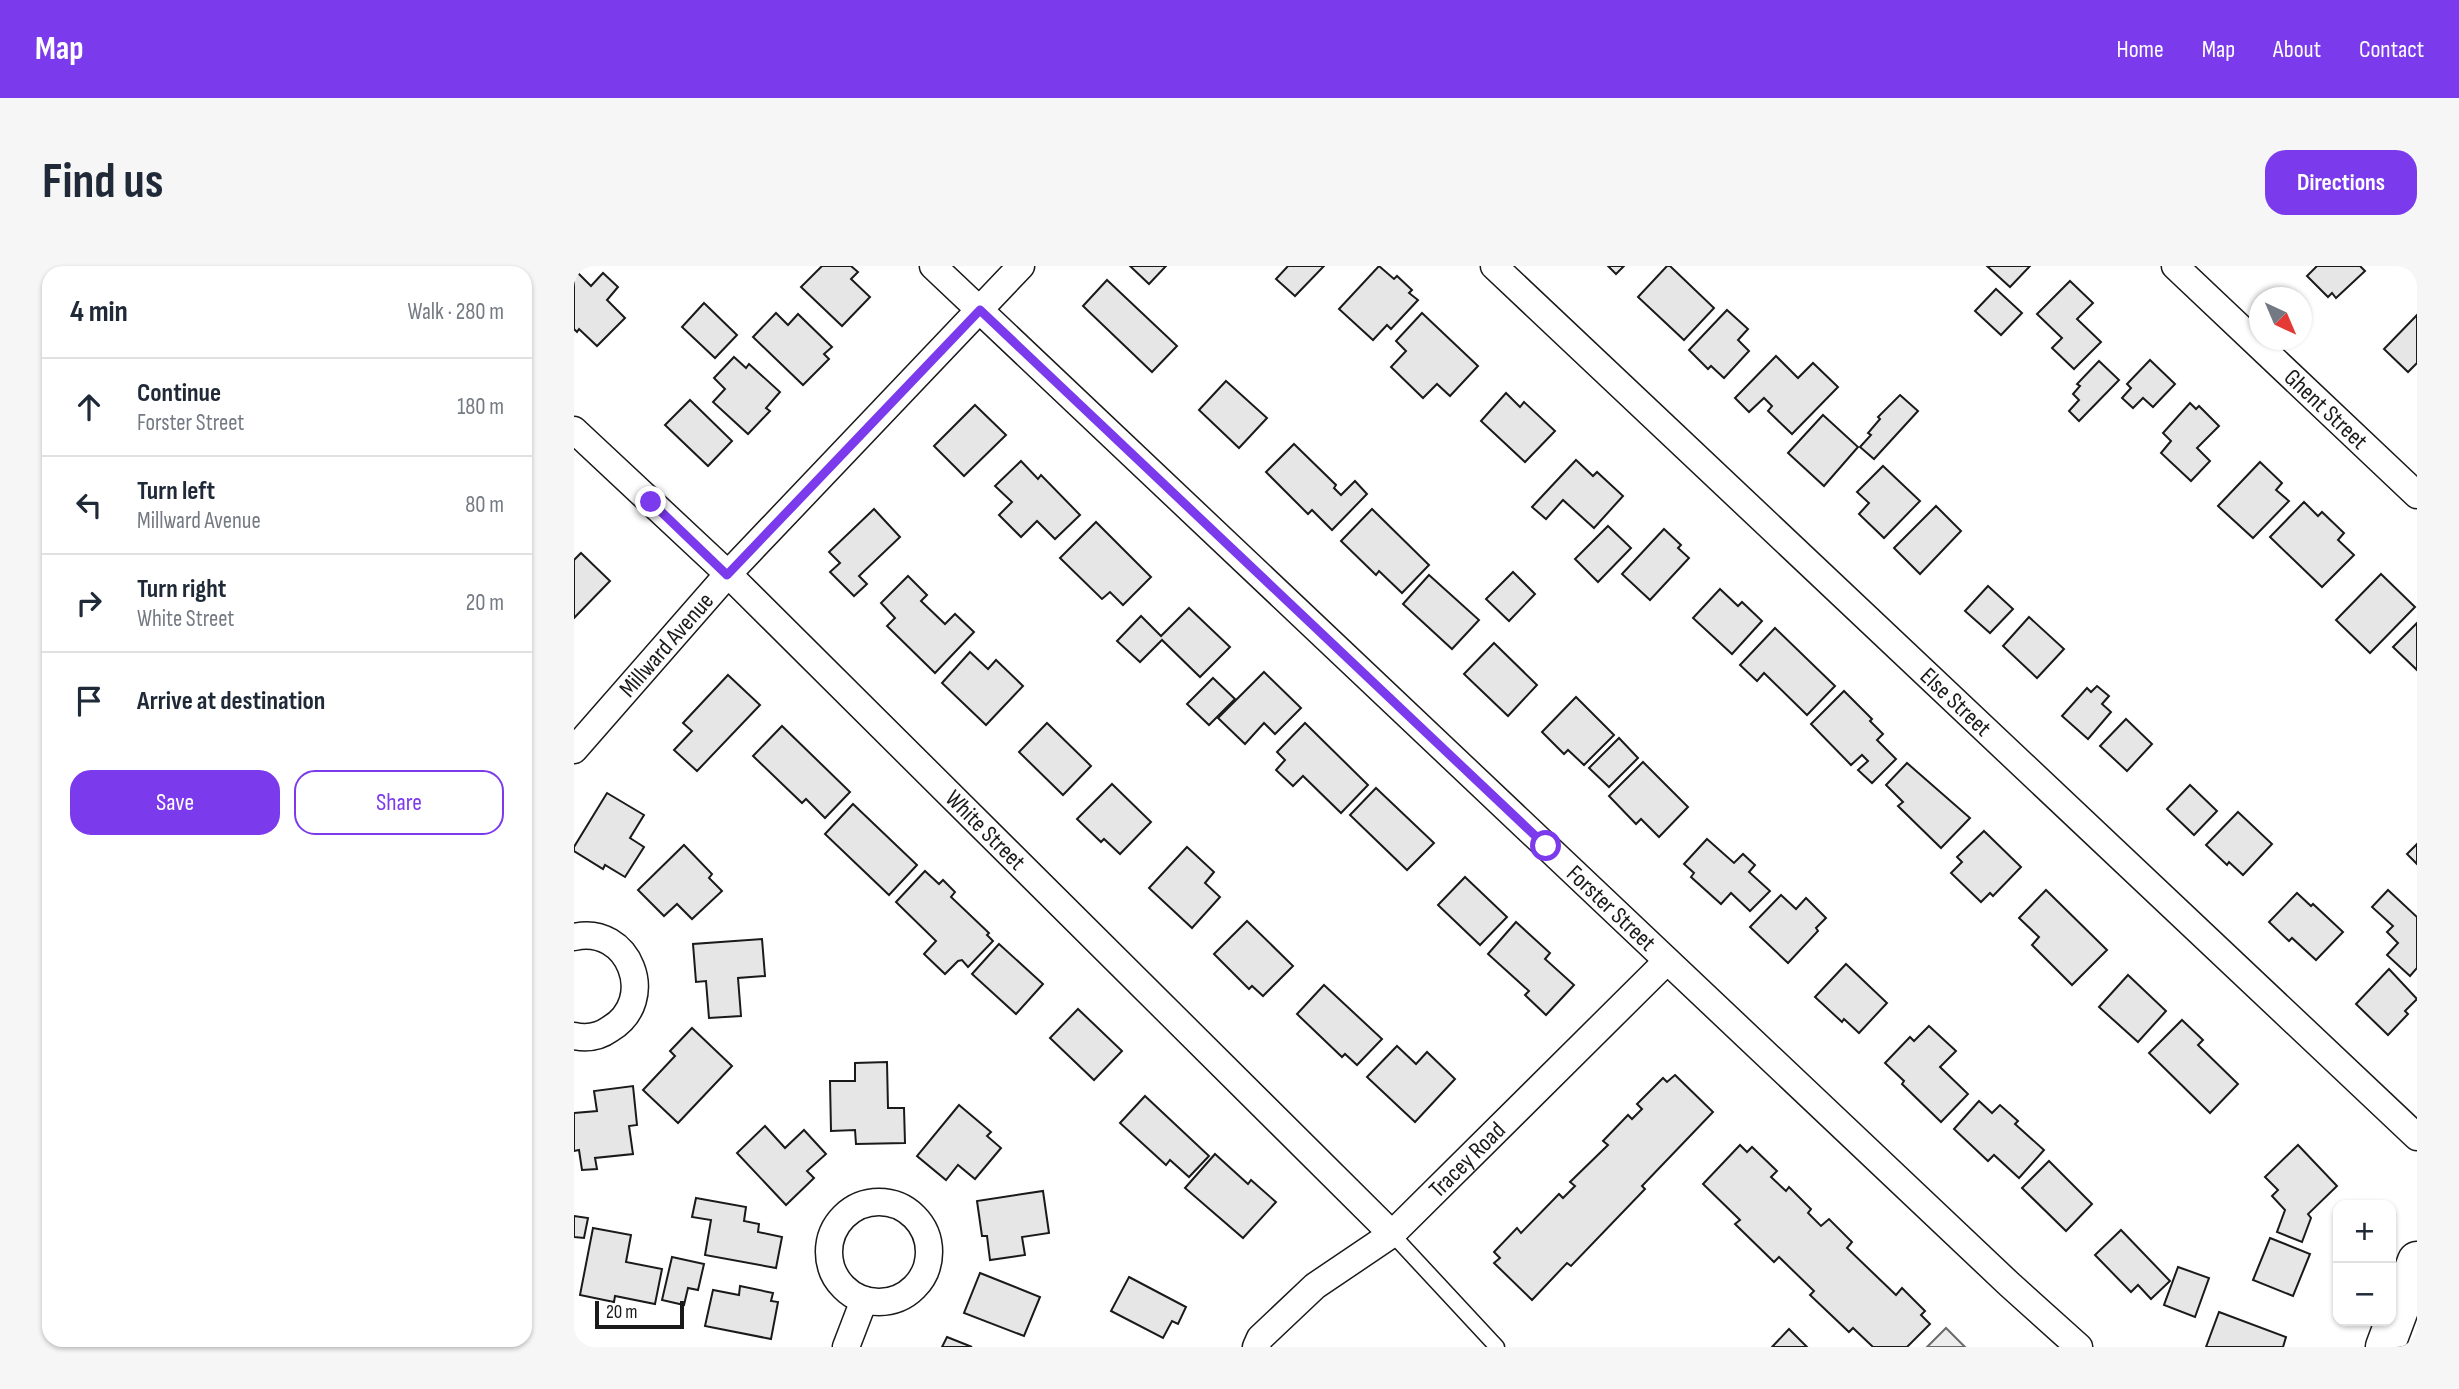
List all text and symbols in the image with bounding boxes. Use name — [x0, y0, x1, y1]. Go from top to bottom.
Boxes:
text: Map — [35, 29, 84, 69]
text: Home — [2116, 35, 2164, 64]
text: Map — [2202, 35, 2235, 64]
text: About — [2273, 35, 2321, 64]
text: Contact — [2359, 35, 2424, 64]
button: Directions — [2265, 150, 2417, 215]
text: Find us — [42, 153, 164, 212]
north arrow — [2249, 287, 2312, 350]
text: 4 min — [70, 294, 128, 330]
text: Walk · 280 m — [408, 298, 504, 326]
street label: Ghent Street — [2278, 363, 2374, 455]
text: Continue — [137, 378, 221, 409]
icon: ahead — [70, 388, 108, 426]
text: 180 m — [457, 393, 504, 421]
text: Forster Street — [137, 409, 244, 437]
text: Turn left — [137, 476, 215, 507]
icon: left — [70, 486, 108, 524]
route end — [635, 486, 666, 517]
text: 80 m — [465, 491, 504, 519]
text: Millward Avenue — [137, 507, 261, 535]
text: Turn right — [137, 574, 226, 605]
icon: right — [70, 584, 108, 622]
street label: Millward Avenue — [613, 586, 720, 703]
text: 20 m — [466, 589, 504, 617]
text: White Street — [137, 605, 234, 633]
street label: Else Street — [1914, 661, 1997, 742]
icon: arrive — [70, 682, 108, 720]
text: Arrive at destination — [137, 686, 325, 717]
button: Save — [70, 770, 280, 835]
button: Share — [294, 770, 504, 835]
street label: White Street — [939, 784, 1032, 876]
route start — [1530, 830, 1561, 861]
street label: Forster Street — [1561, 859, 1662, 957]
street label: Tracey Road — [1423, 1116, 1511, 1204]
map controls — [2333, 1200, 2396, 1326]
button: + — [2333, 1200, 2396, 1263]
button: − — [2333, 1263, 2396, 1326]
scale bar — [595, 1298, 684, 1330]
text: 20 m — [606, 1301, 638, 1324]

